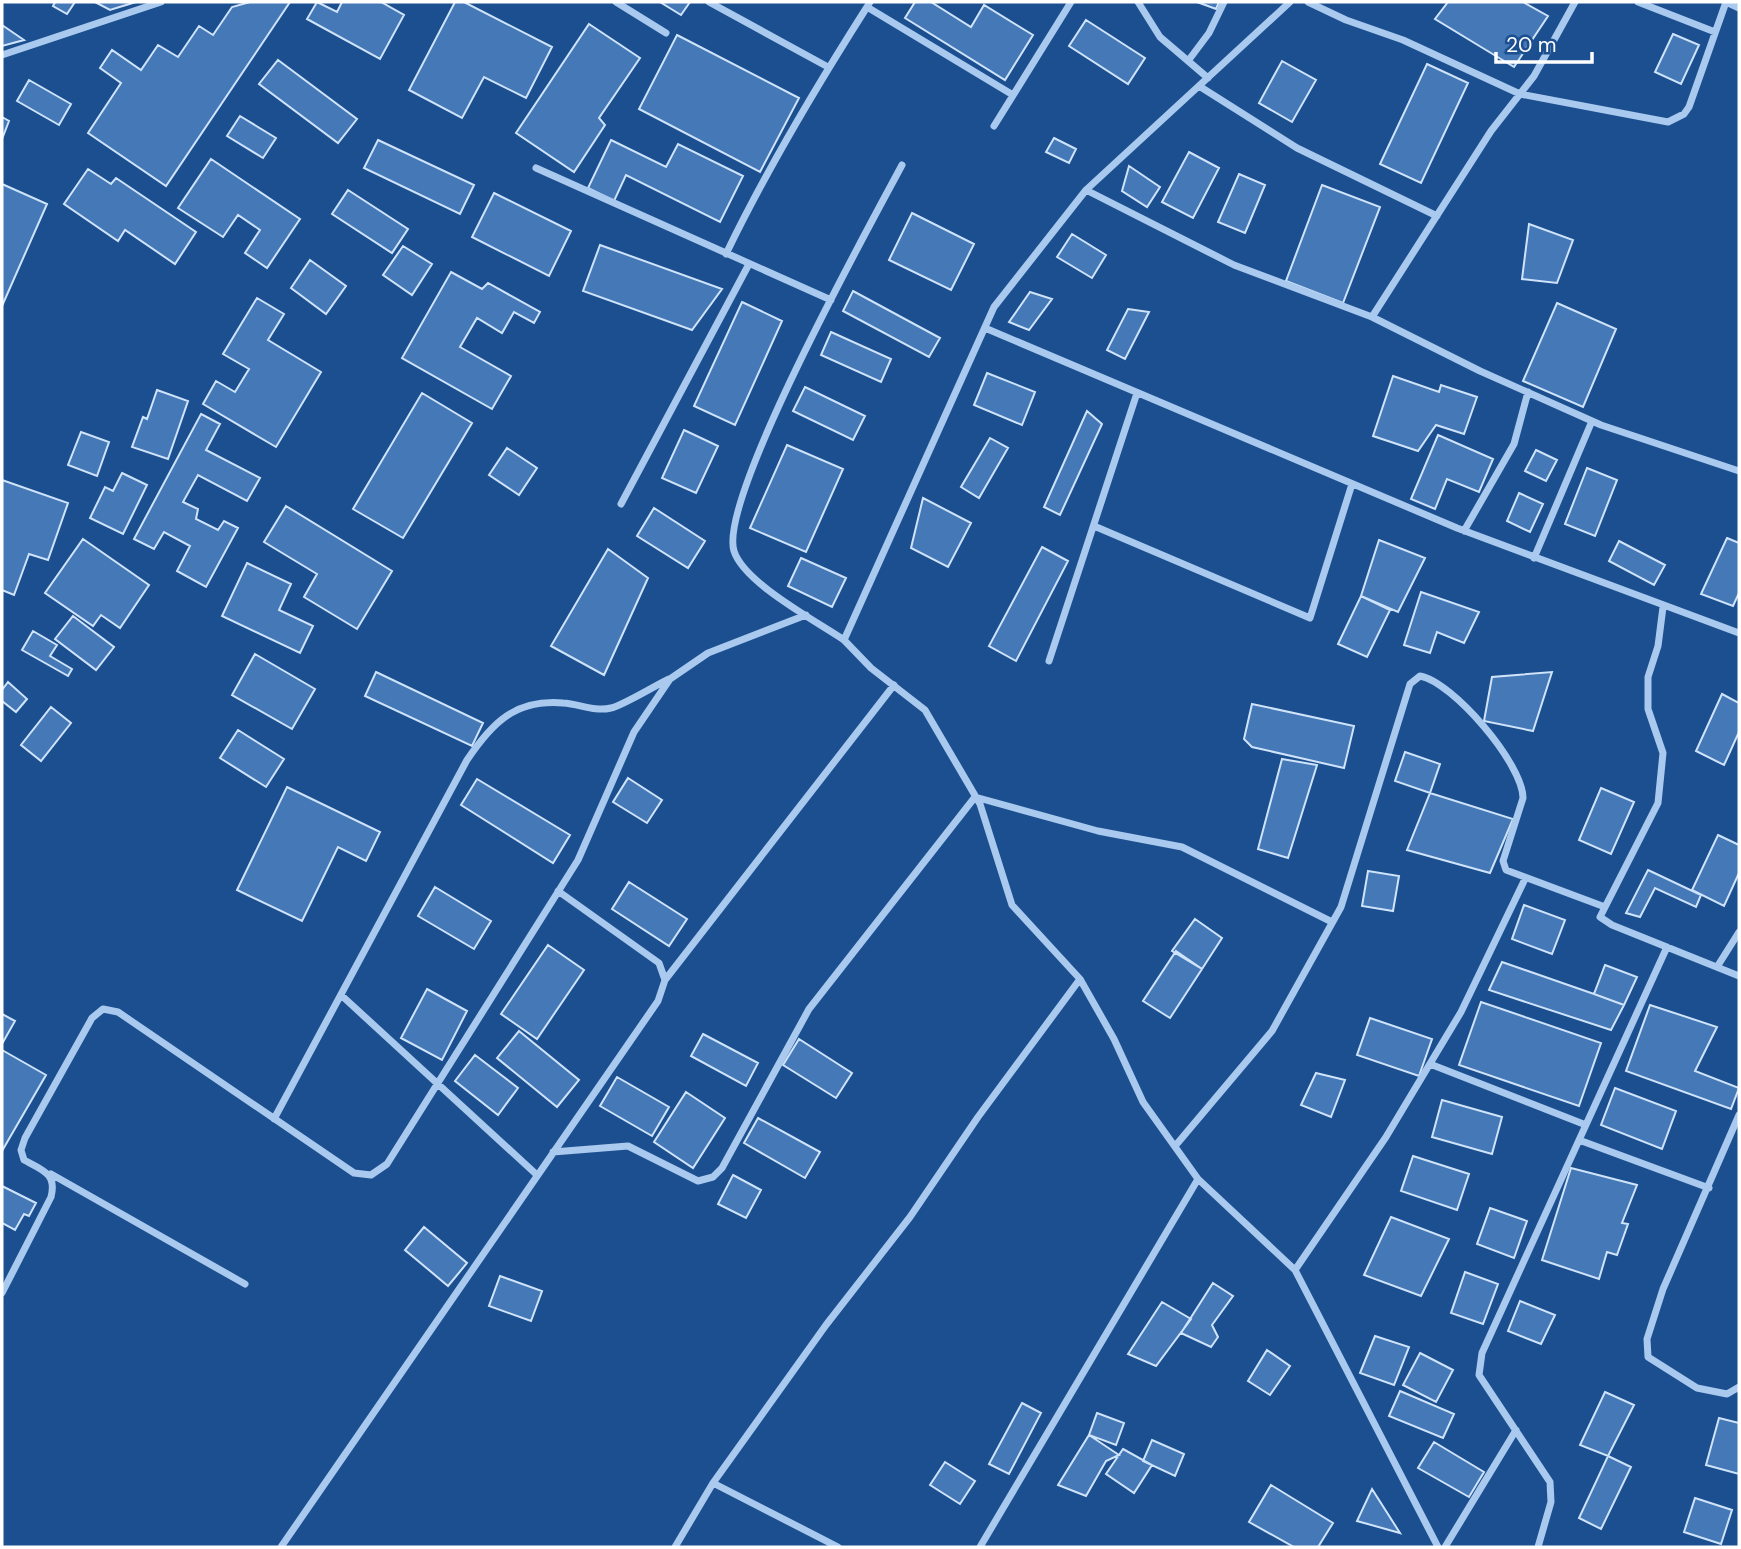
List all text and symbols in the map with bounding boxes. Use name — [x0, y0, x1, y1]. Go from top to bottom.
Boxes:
scale bar — [1496, 21, 1592, 65]
text: 20 m — [1506, 31, 1557, 59]

